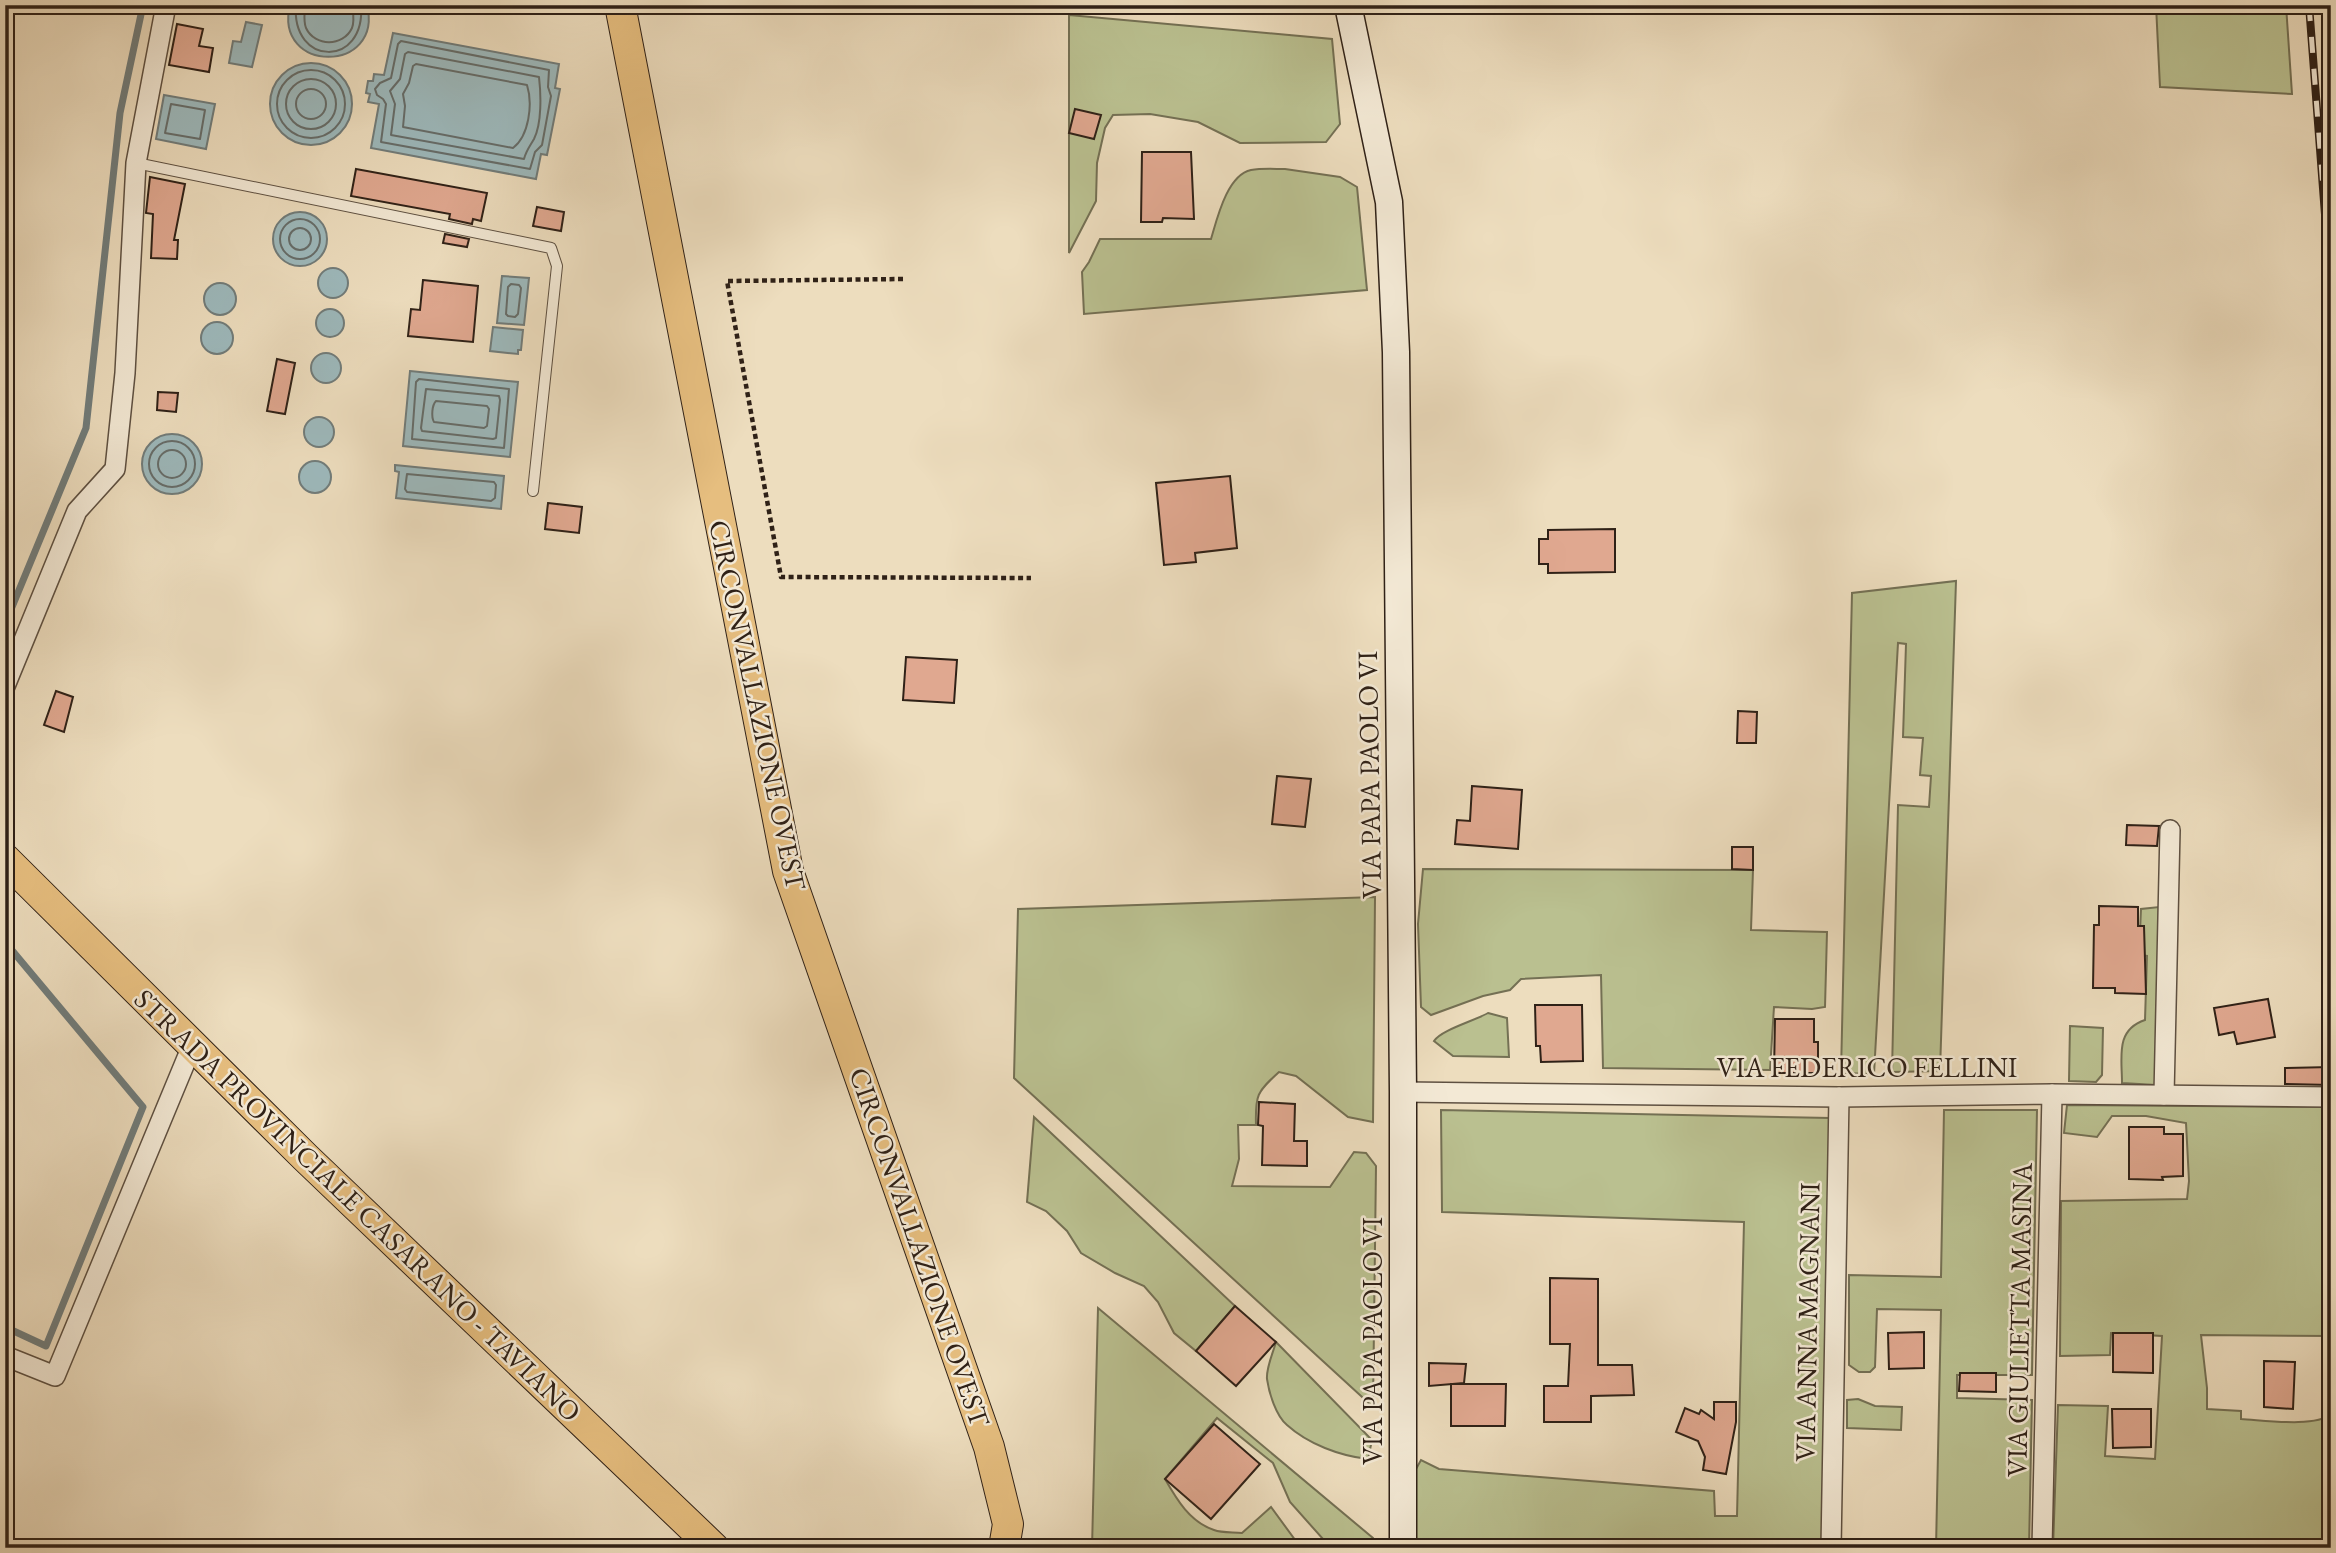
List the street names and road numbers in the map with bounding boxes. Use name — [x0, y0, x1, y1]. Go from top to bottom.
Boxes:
street label: CIRCONVALLAZIONE OVEST — [701, 517, 815, 894]
street label: VIA PAPA PAOLO VI — [1349, 650, 1389, 899]
street label: STRADA PROVINCIALE CASARANO - TAVIANO — [127, 981, 589, 1429]
street label: VIA FEDERICO FELLINI — [1717, 1049, 2018, 1085]
street label: CIRCONVALLAZIONE OVEST — [842, 1063, 999, 1432]
street label: VIA GIULIETTA MASINA — [1998, 1162, 2040, 1477]
street label: VIA ANNA MAGNANI — [1787, 1182, 1827, 1462]
street label: VIA PAPA PAOLO VI — [1354, 1217, 1390, 1465]

